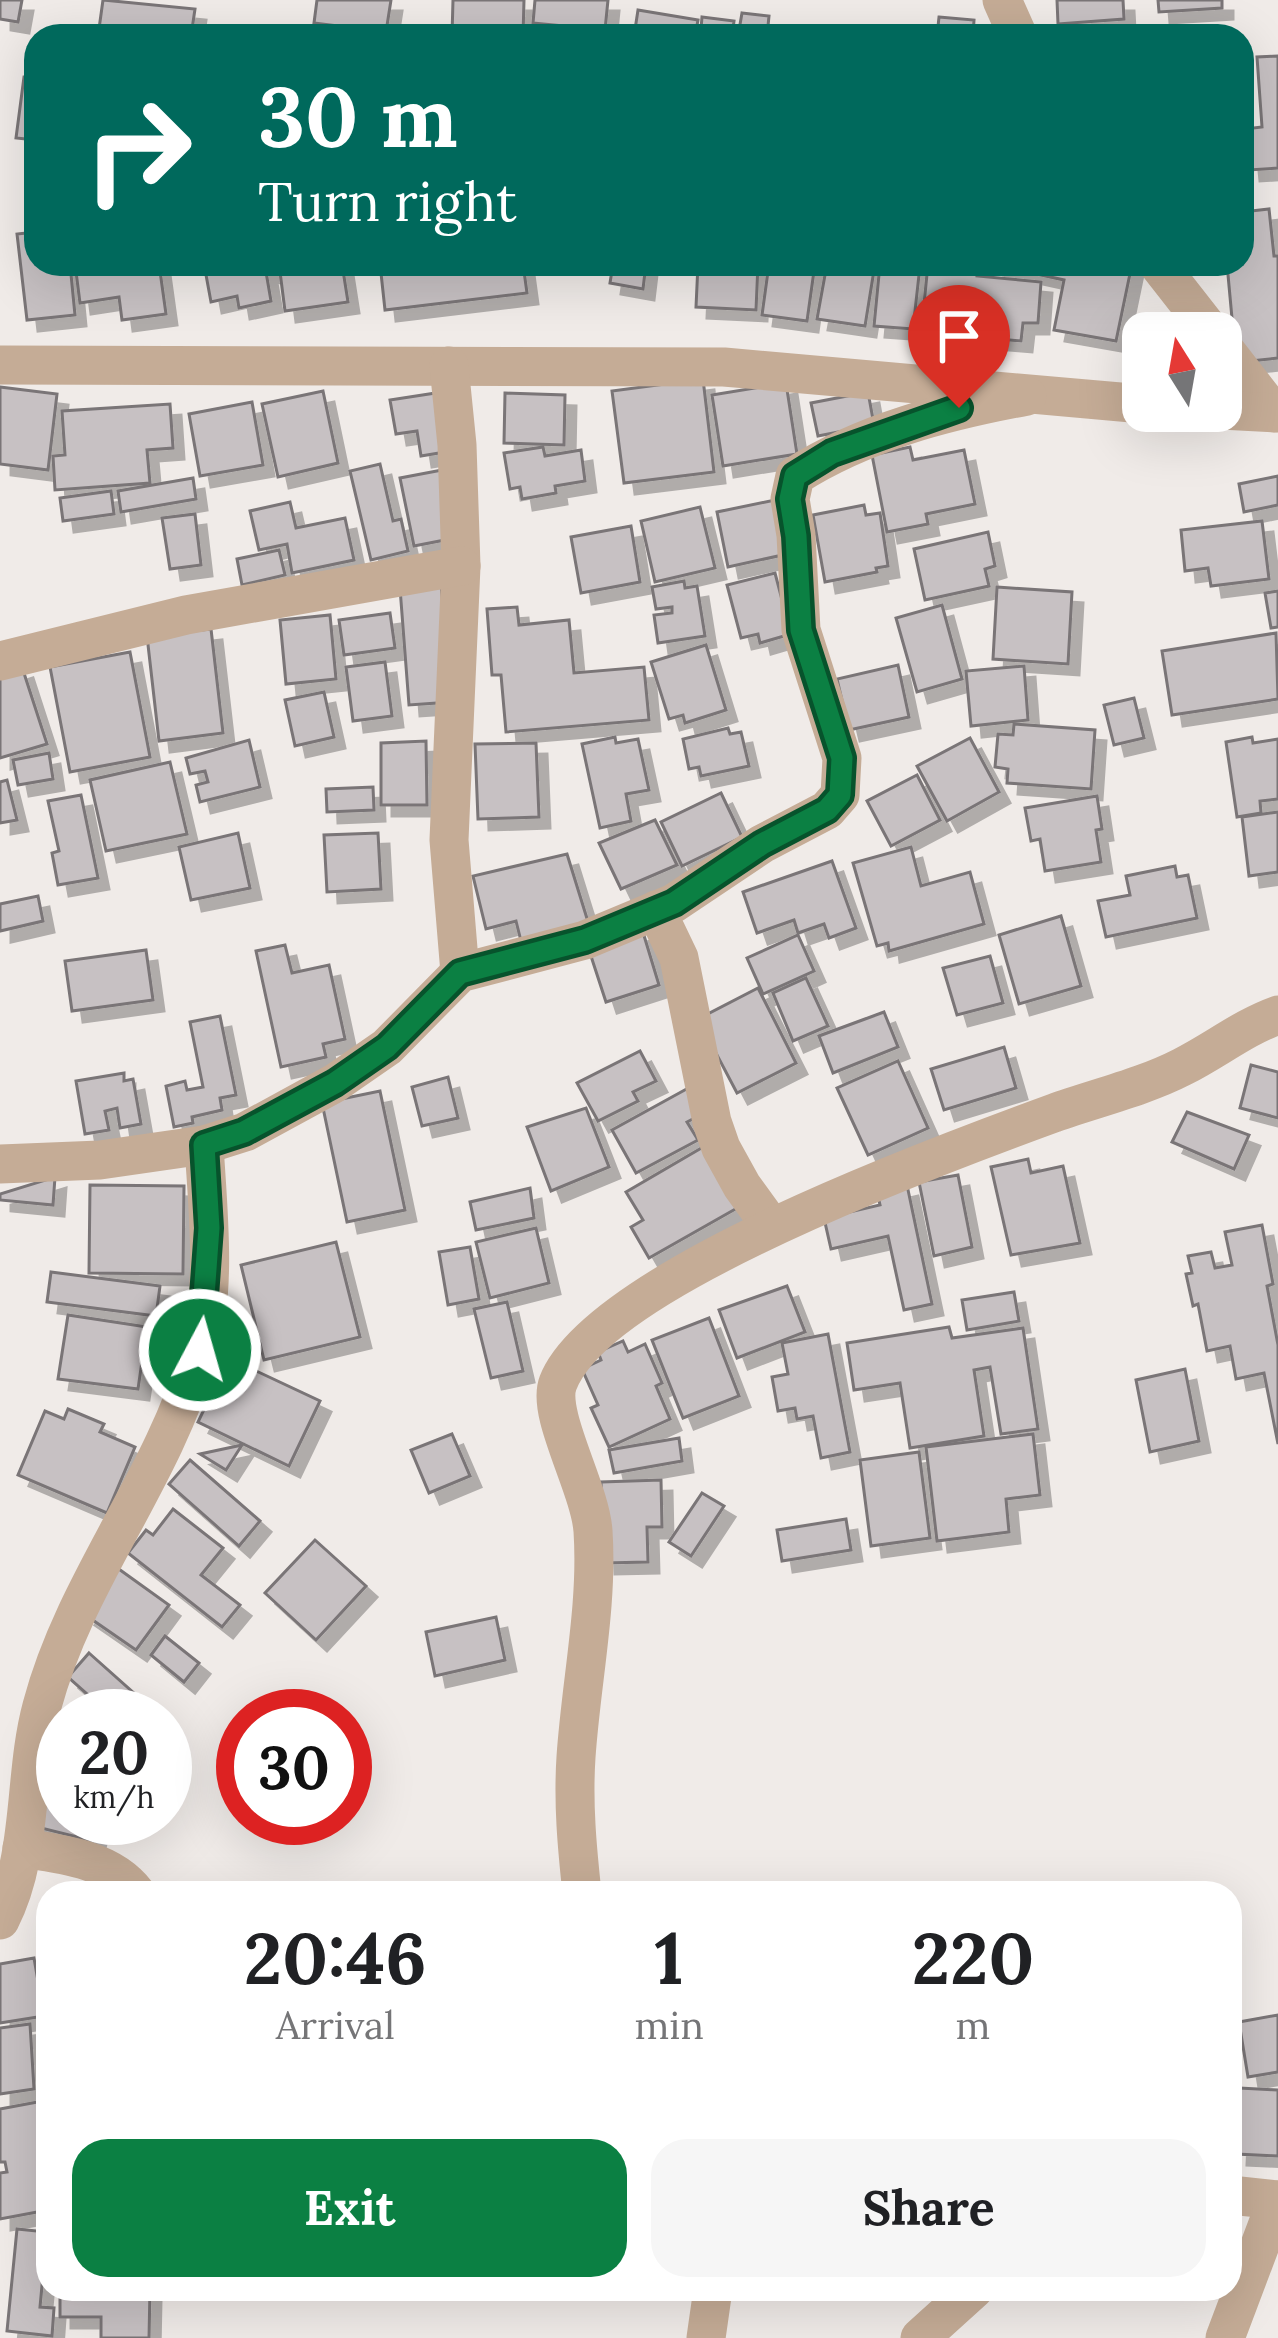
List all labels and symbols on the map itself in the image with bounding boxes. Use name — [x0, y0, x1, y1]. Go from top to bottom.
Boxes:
pin — [908, 285, 1010, 408]
north arrow — [1122, 312, 1242, 432]
position arrow — [137, 1287, 263, 1413]
speed limit sign: 30 — [216, 1689, 372, 1845]

